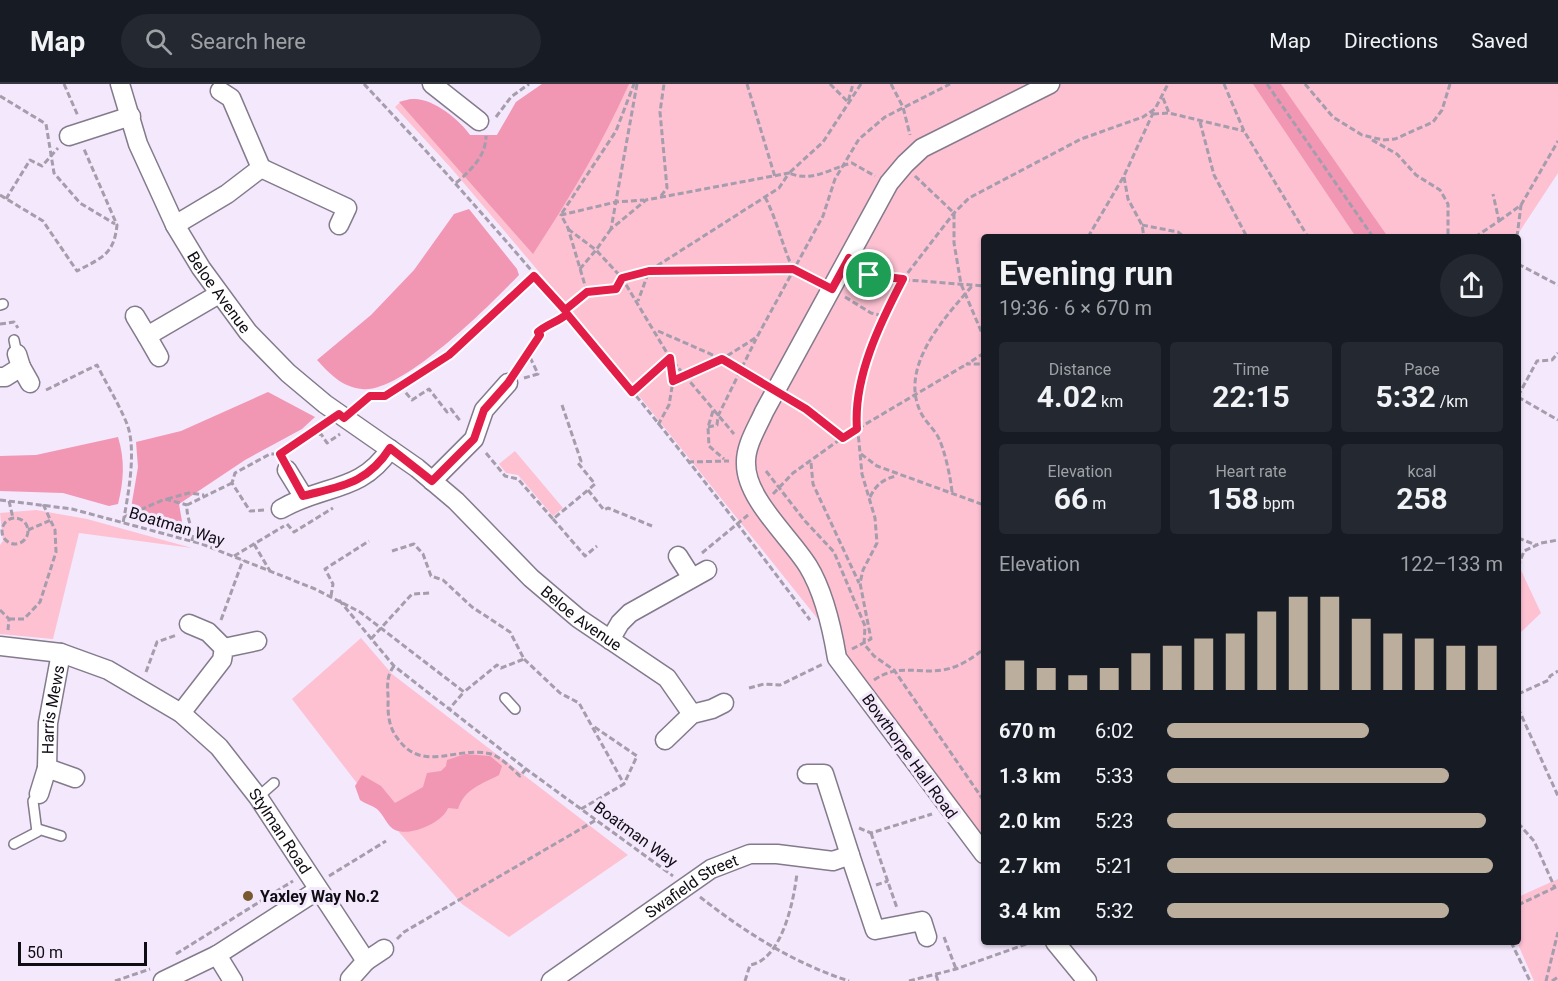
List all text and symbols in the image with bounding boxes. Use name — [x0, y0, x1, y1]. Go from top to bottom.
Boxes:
search box — [121, 14, 541, 68]
text: Map — [30, 25, 85, 58]
icon: search — [142, 25, 175, 58]
text: Search here — [190, 29, 306, 54]
text: Map — [1269, 29, 1311, 53]
text: Directions — [1344, 29, 1438, 53]
text: Saved — [1471, 29, 1528, 53]
street label: Beloe Avenue — [183, 248, 255, 337]
pin — [843, 249, 894, 300]
text: Evening run — [999, 254, 1173, 293]
button: share — [1440, 254, 1503, 317]
icon: arrive — [852, 258, 885, 291]
text: 19:36 · 6 × 670 m — [999, 296, 1152, 320]
text: Distance — [1049, 360, 1111, 379]
text: Time — [1233, 360, 1269, 379]
text: Pace — [1404, 360, 1440, 379]
text: 4.02 — [1037, 379, 1097, 414]
text: 22:15 — [1212, 379, 1290, 414]
text: 5:32 — [1376, 379, 1436, 414]
text: km — [1097, 392, 1123, 411]
text: /km — [1436, 392, 1468, 411]
text: Elevation — [1048, 462, 1112, 481]
text: Heart rate — [1215, 462, 1287, 481]
text: kcal — [1408, 462, 1436, 481]
text: 66 — [1054, 481, 1088, 516]
text: 158 — [1207, 481, 1259, 516]
text: 258 — [1396, 481, 1448, 516]
text: m — [1088, 494, 1106, 513]
text: bpm — [1259, 494, 1295, 513]
street label: Boatman Way — [127, 503, 227, 550]
text: Elevation — [999, 552, 1080, 576]
text: 122–133 m — [1400, 552, 1503, 576]
street label: Beloe Avenue — [537, 582, 625, 655]
street label: Harris Mews — [38, 664, 69, 754]
street label: Bowthorpe Hall Road — [858, 690, 961, 822]
text: 670 m — [999, 719, 1056, 743]
text: 6:02 — [1095, 719, 1134, 743]
text: 1.3 km — [999, 764, 1061, 788]
text: 5:33 — [1095, 764, 1134, 788]
street label: Stylman Road — [245, 785, 315, 877]
street label: Boatman Way — [590, 798, 682, 871]
text: 2.0 km — [999, 809, 1061, 833]
text: 5:23 — [1095, 809, 1134, 833]
street label: Swafield Street — [641, 851, 741, 922]
text: 2.7 km — [999, 854, 1061, 878]
text: 5:21 — [1095, 854, 1134, 878]
place label: Yaxley Way No.2 — [260, 887, 379, 906]
marker: Yaxley Way No.2 — [241, 889, 255, 903]
text: 3.4 km — [999, 899, 1061, 923]
text: 5:32 — [1095, 899, 1134, 923]
scale bar — [18, 939, 147, 966]
text: 50 m — [27, 943, 63, 962]

